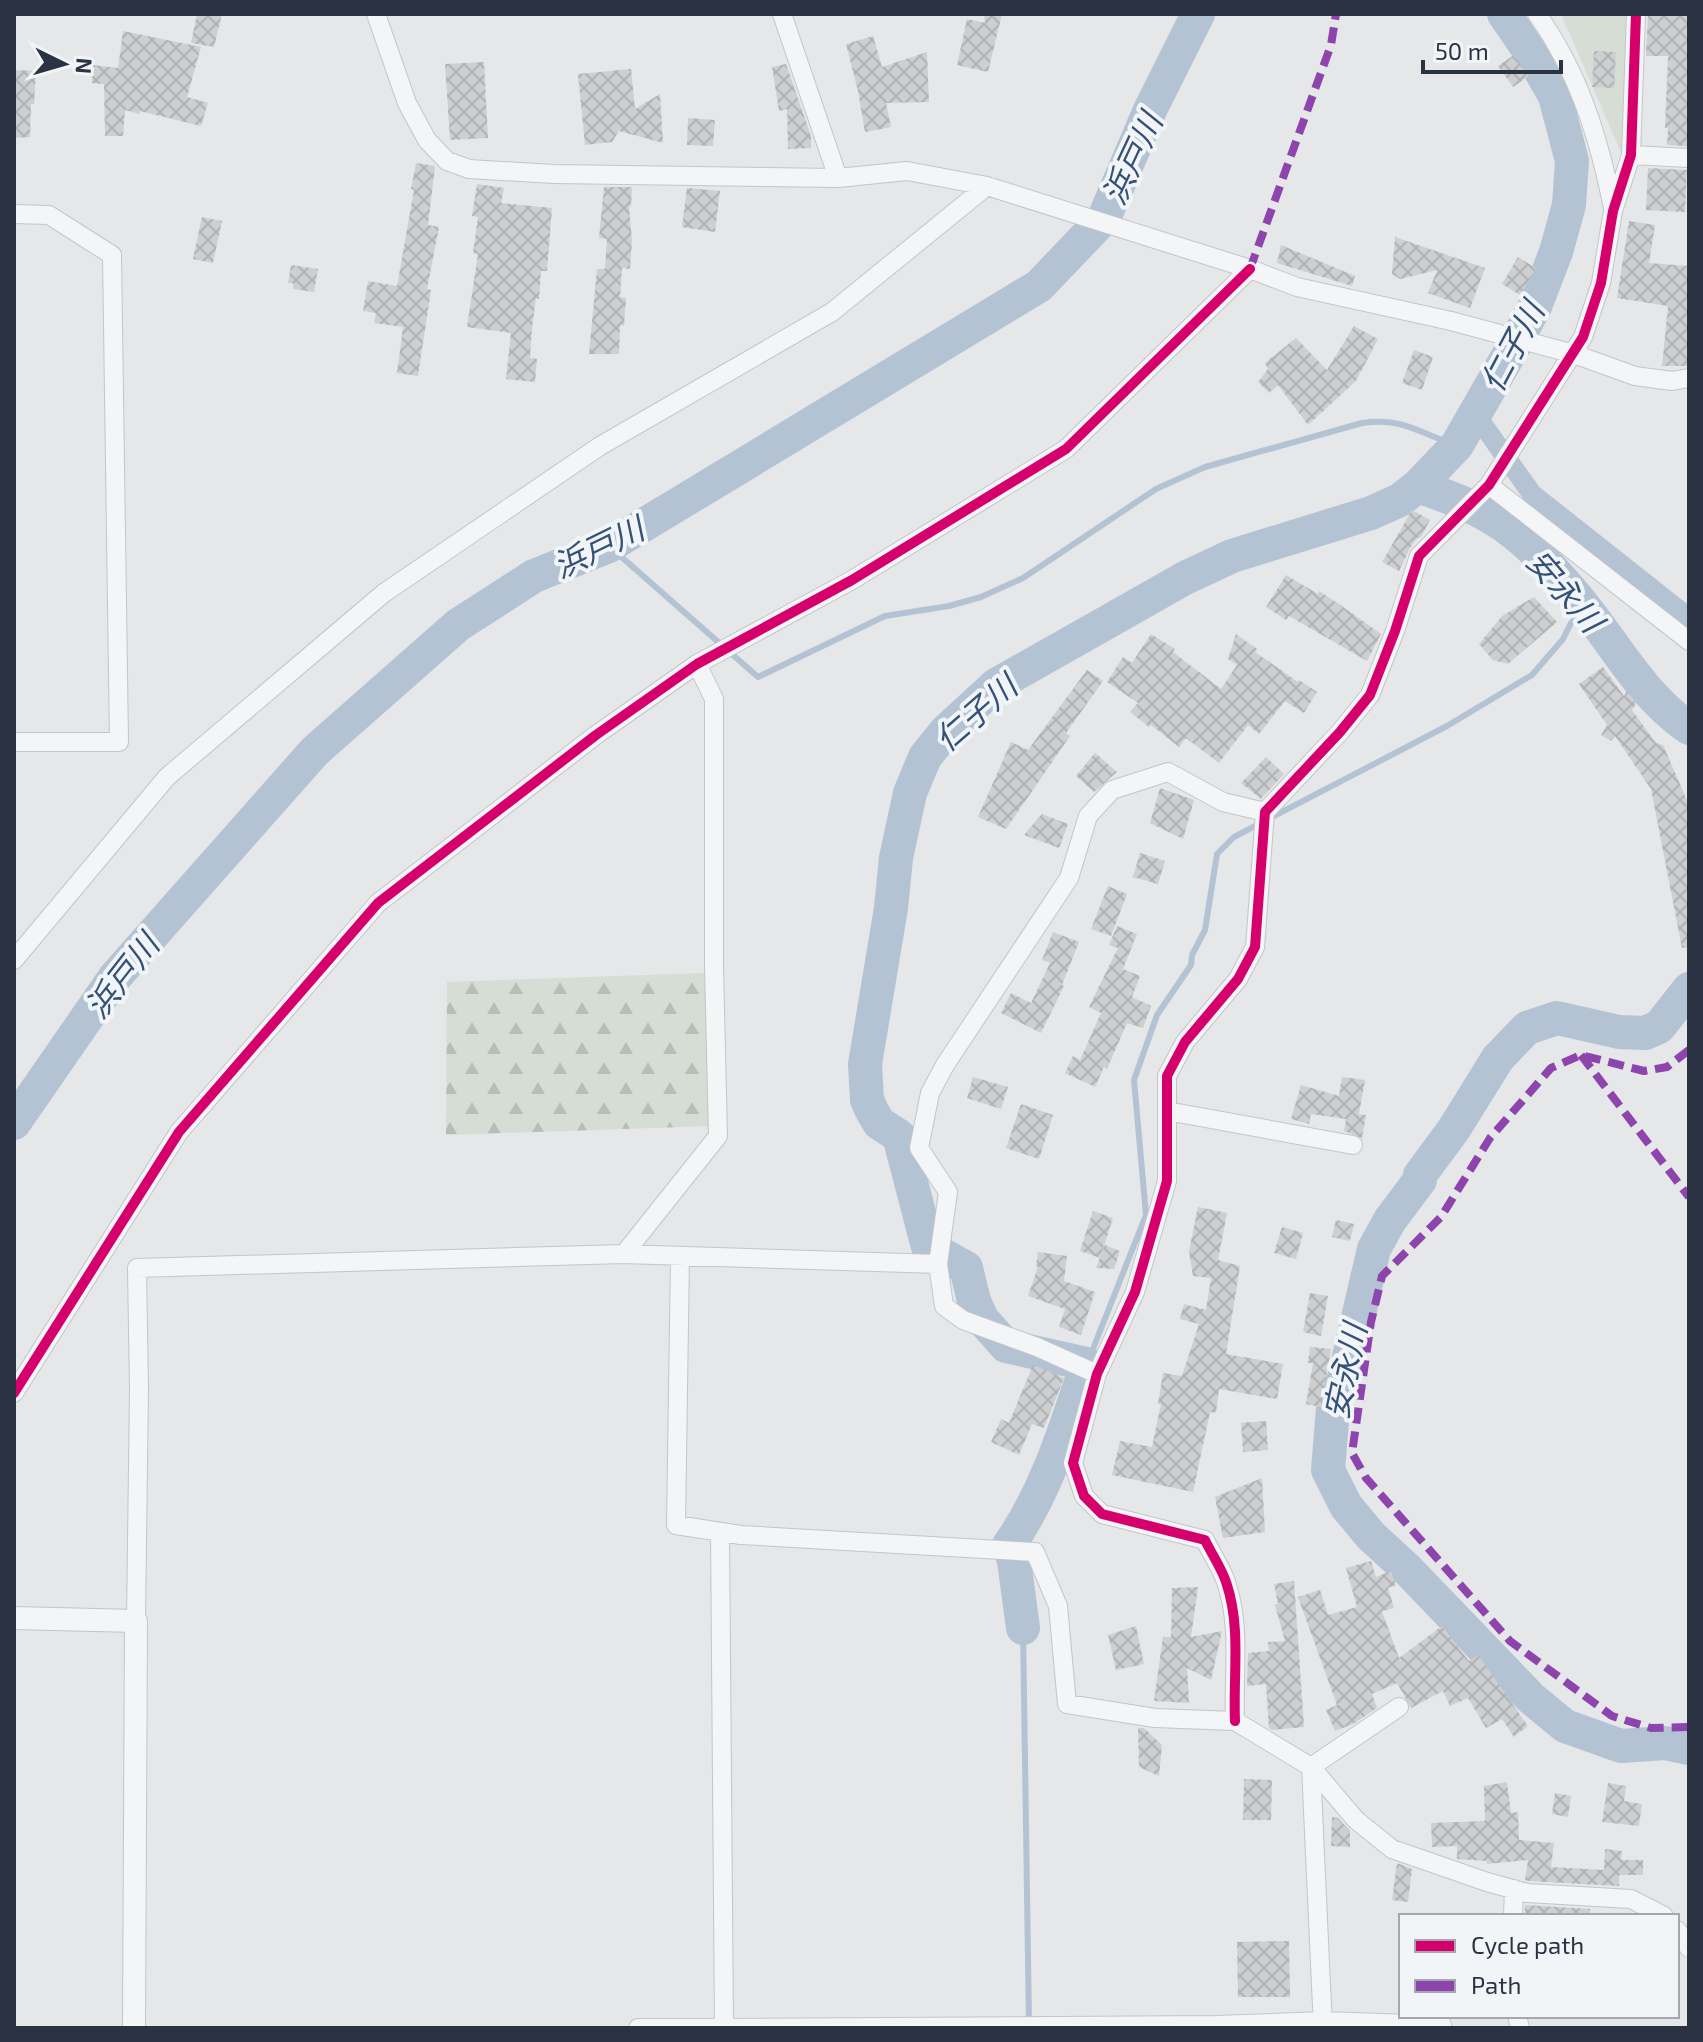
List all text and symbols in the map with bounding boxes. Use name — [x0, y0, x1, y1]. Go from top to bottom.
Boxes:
north arrow — [24, 24, 104, 104]
scale bar — [1423, 24, 1561, 74]
text: 50 m — [1435, 36, 1489, 65]
text: N — [71, 57, 99, 75]
water label: 浜戸川 — [1093, 104, 1170, 210]
water label: 仁子川 — [1472, 292, 1552, 397]
water label: 浜戸川 — [547, 507, 652, 584]
water label: 安永川 — [1520, 541, 1614, 641]
water label: 仁子川 — [926, 664, 1026, 758]
water label: 浜戸川 — [76, 923, 167, 1025]
water label: 安永川 — [1315, 1317, 1373, 1422]
legend — [1399, 1914, 1679, 2018]
text: Cycle path — [1471, 1930, 1584, 1959]
text: Path — [1471, 1970, 1521, 1999]

